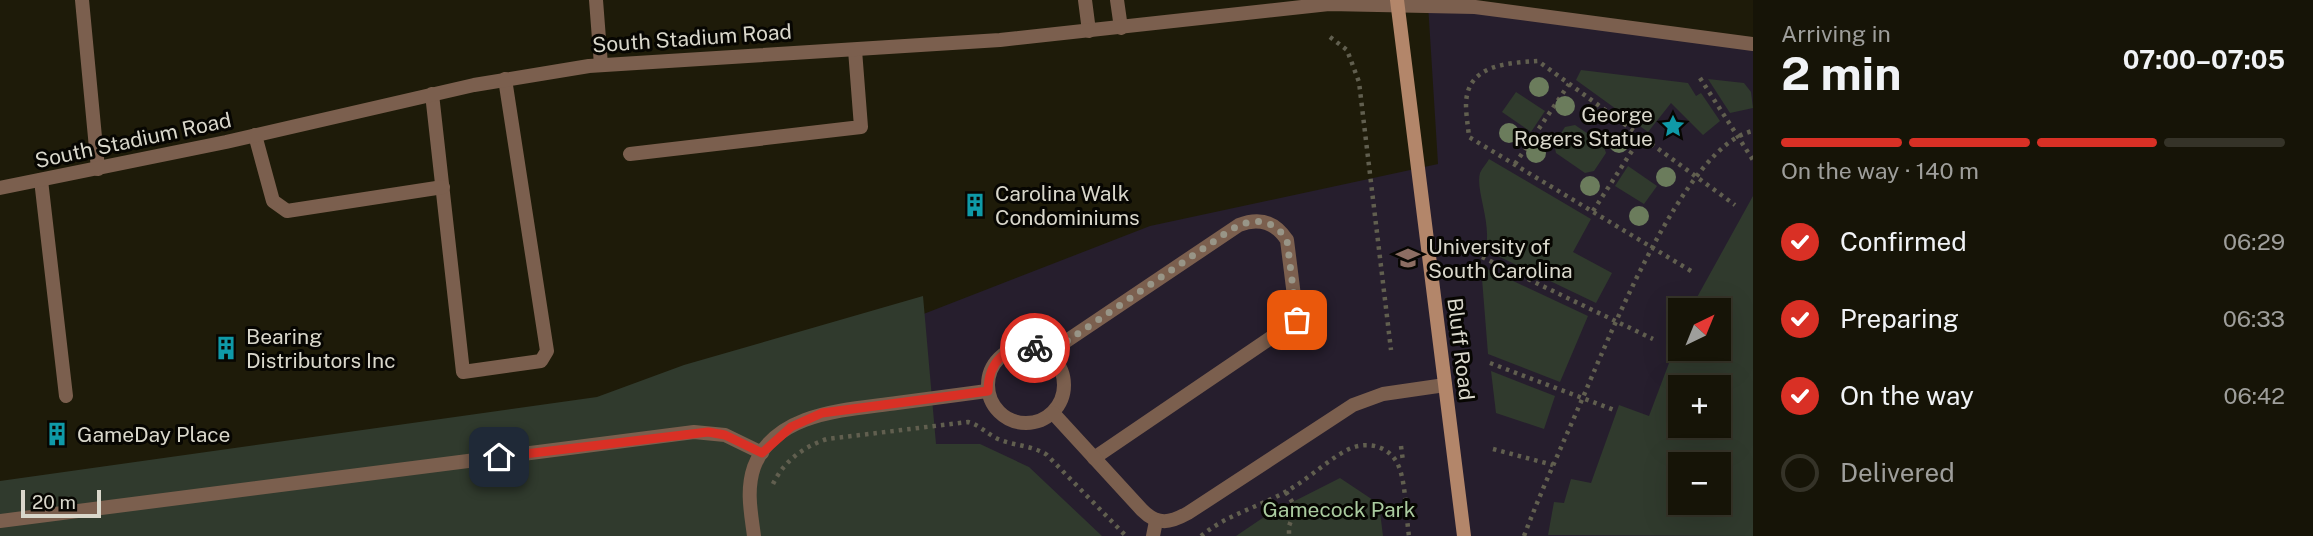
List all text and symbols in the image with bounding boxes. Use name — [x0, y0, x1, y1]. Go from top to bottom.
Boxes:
street label: South Stadium Road — [591, 19, 793, 57]
text: Arriving in — [1781, 20, 1891, 47]
text: 07:00–07:05 — [2123, 44, 2285, 75]
text: 2 min — [1781, 46, 1901, 100]
place label: George Rogers Statue — [1514, 102, 1653, 151]
street label: South Stadium Road — [33, 107, 233, 173]
place icon: George Rogers Statue — [1659, 112, 1687, 140]
text: On the way · 140 m — [1781, 157, 1979, 184]
place label: Carolina Walk Condominiums — [995, 181, 1140, 230]
building icon: Carolina Walk Condominiums — [961, 191, 989, 219]
icon: check — [1781, 223, 1819, 261]
text: Confirmed — [1840, 226, 1967, 257]
text: 06:29 — [2223, 228, 2285, 255]
place label: University of South Carolina — [1428, 234, 1573, 283]
school or university icon: University of South Carolina — [1394, 244, 1422, 272]
pin — [1267, 290, 1327, 350]
street label: Bluff Road — [1442, 296, 1480, 402]
north arrow — [1668, 298, 1731, 360]
map controls — [1668, 298, 1731, 515]
icon: check — [1781, 300, 1819, 338]
icon: bag — [1278, 301, 1316, 339]
text: Preparing — [1840, 303, 1959, 334]
text: 06:33 — [2223, 305, 2285, 332]
courier — [1000, 313, 1070, 383]
place label: Bearing Distributors Inc — [246, 324, 396, 373]
icon: bike — [1016, 329, 1054, 367]
building icon: Bearing Distributors Inc — [212, 334, 240, 362]
button: + — [1668, 375, 1731, 438]
icon: check — [1781, 377, 1819, 415]
text: On the way — [1840, 380, 1974, 411]
text: 06:42 — [2224, 382, 2285, 409]
building icon: GameDay Place — [43, 420, 71, 448]
place label: GameDay Place — [77, 422, 231, 447]
pin — [469, 427, 529, 487]
icon: home — [480, 438, 518, 476]
button: − — [1668, 452, 1731, 515]
text: Delivered — [1840, 457, 1955, 488]
scale bar — [21, 487, 102, 519]
text: 20 m — [32, 491, 76, 513]
park label: Gamecock Park — [1262, 497, 1416, 522]

